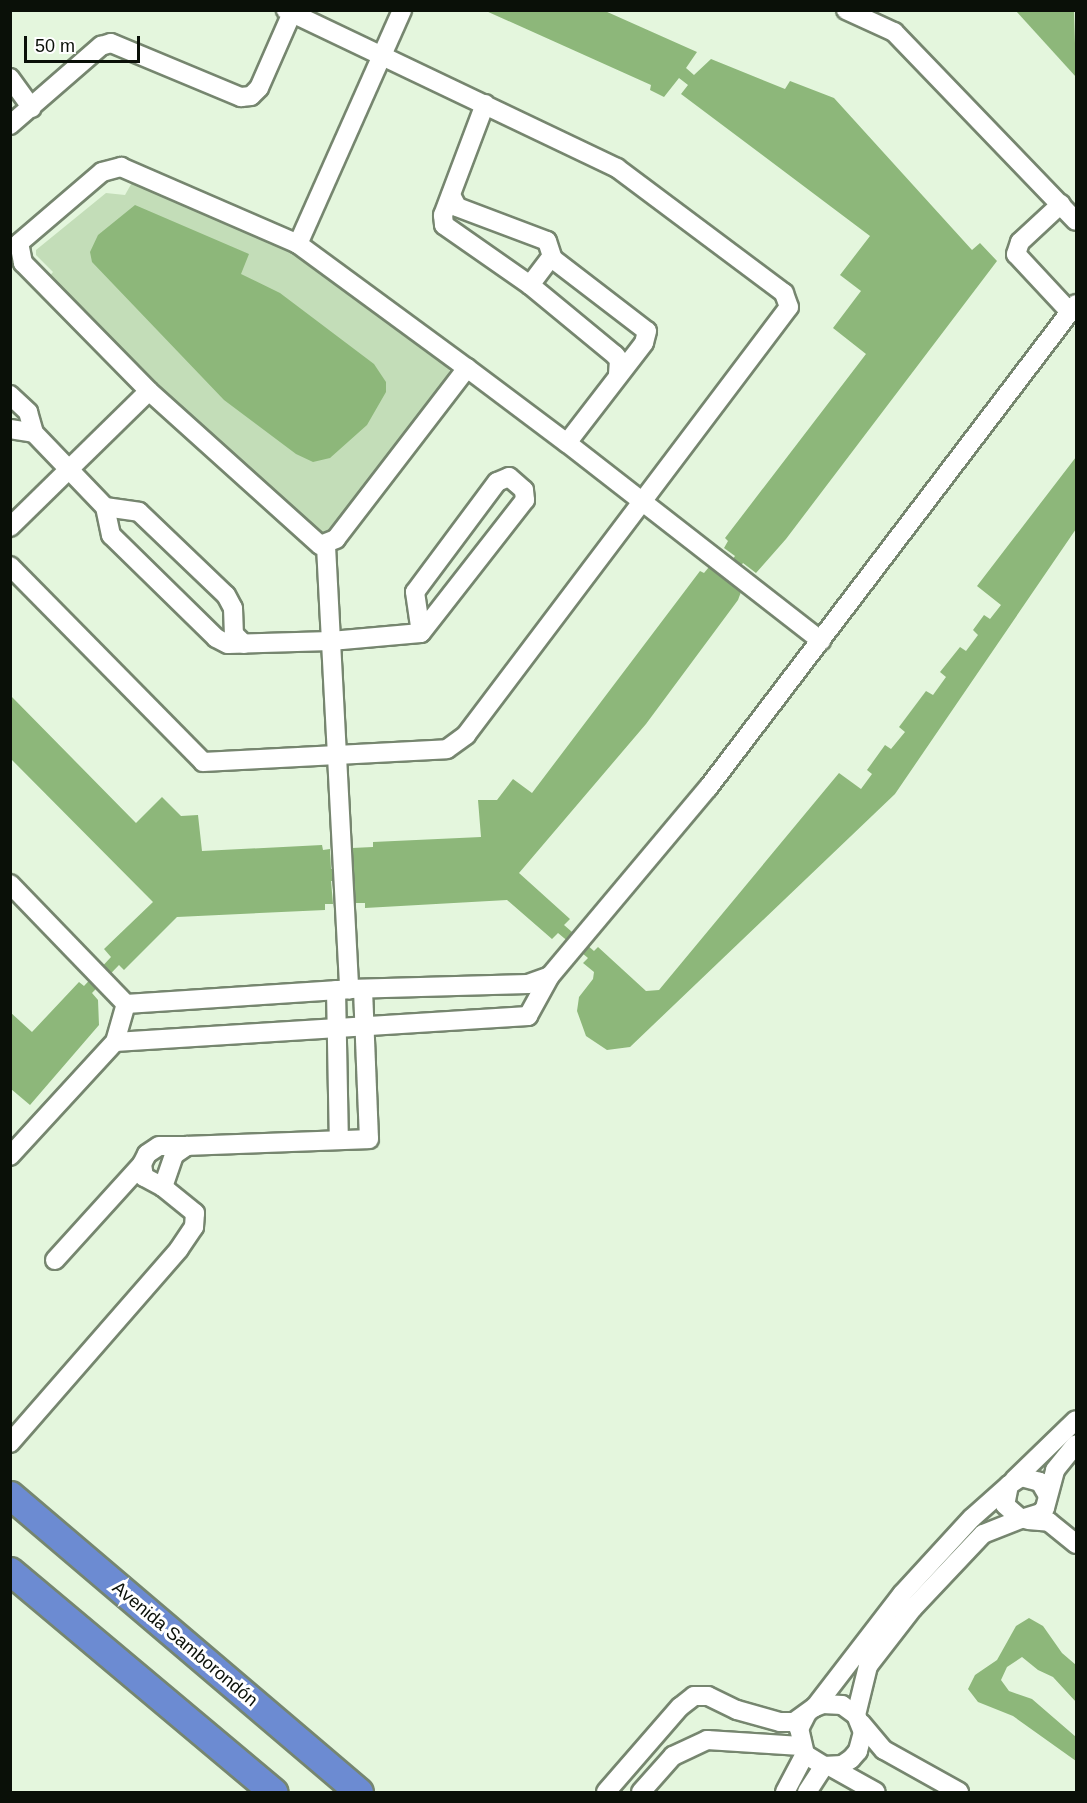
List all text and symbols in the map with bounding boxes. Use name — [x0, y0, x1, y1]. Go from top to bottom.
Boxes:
scale bar — [27, 24, 142, 62]
text: 50 m — [35, 36, 75, 56]
street label: Avenida Samborondón — [108, 1577, 262, 1711]

